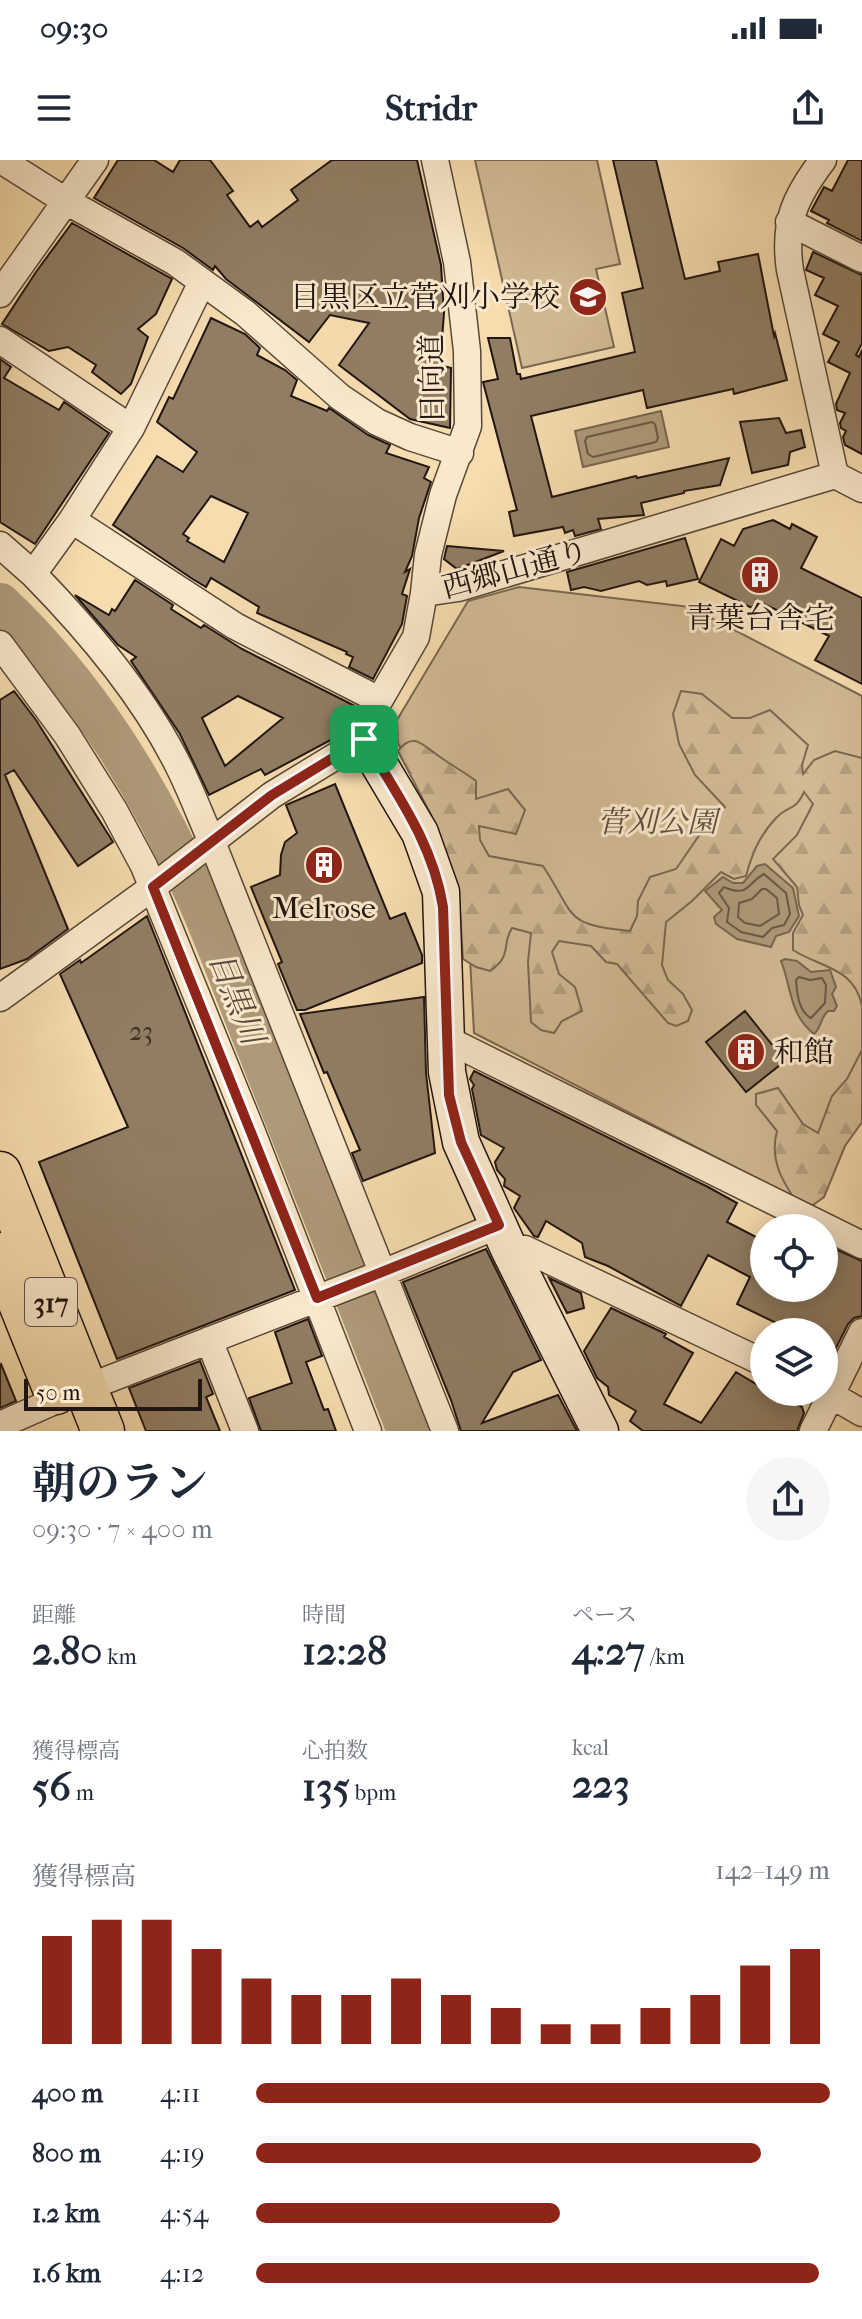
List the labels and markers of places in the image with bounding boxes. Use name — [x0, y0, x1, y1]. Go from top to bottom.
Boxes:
school or university icon: 目黒区立菅刈小学校 — [567, 276, 609, 318]
place label: 目黒区立菅刈小学校 — [290, 280, 560, 315]
building icon: 青葉台舎宅 — [739, 554, 781, 596]
place label: 青葉台舎宅 — [685, 601, 835, 636]
pin — [330, 705, 398, 773]
building icon: Melrose — [303, 844, 345, 886]
place label: Melrose — [272, 891, 376, 926]
building icon: 和館 — [725, 1031, 767, 1073]
place label: 和館 — [774, 1035, 834, 1070]

